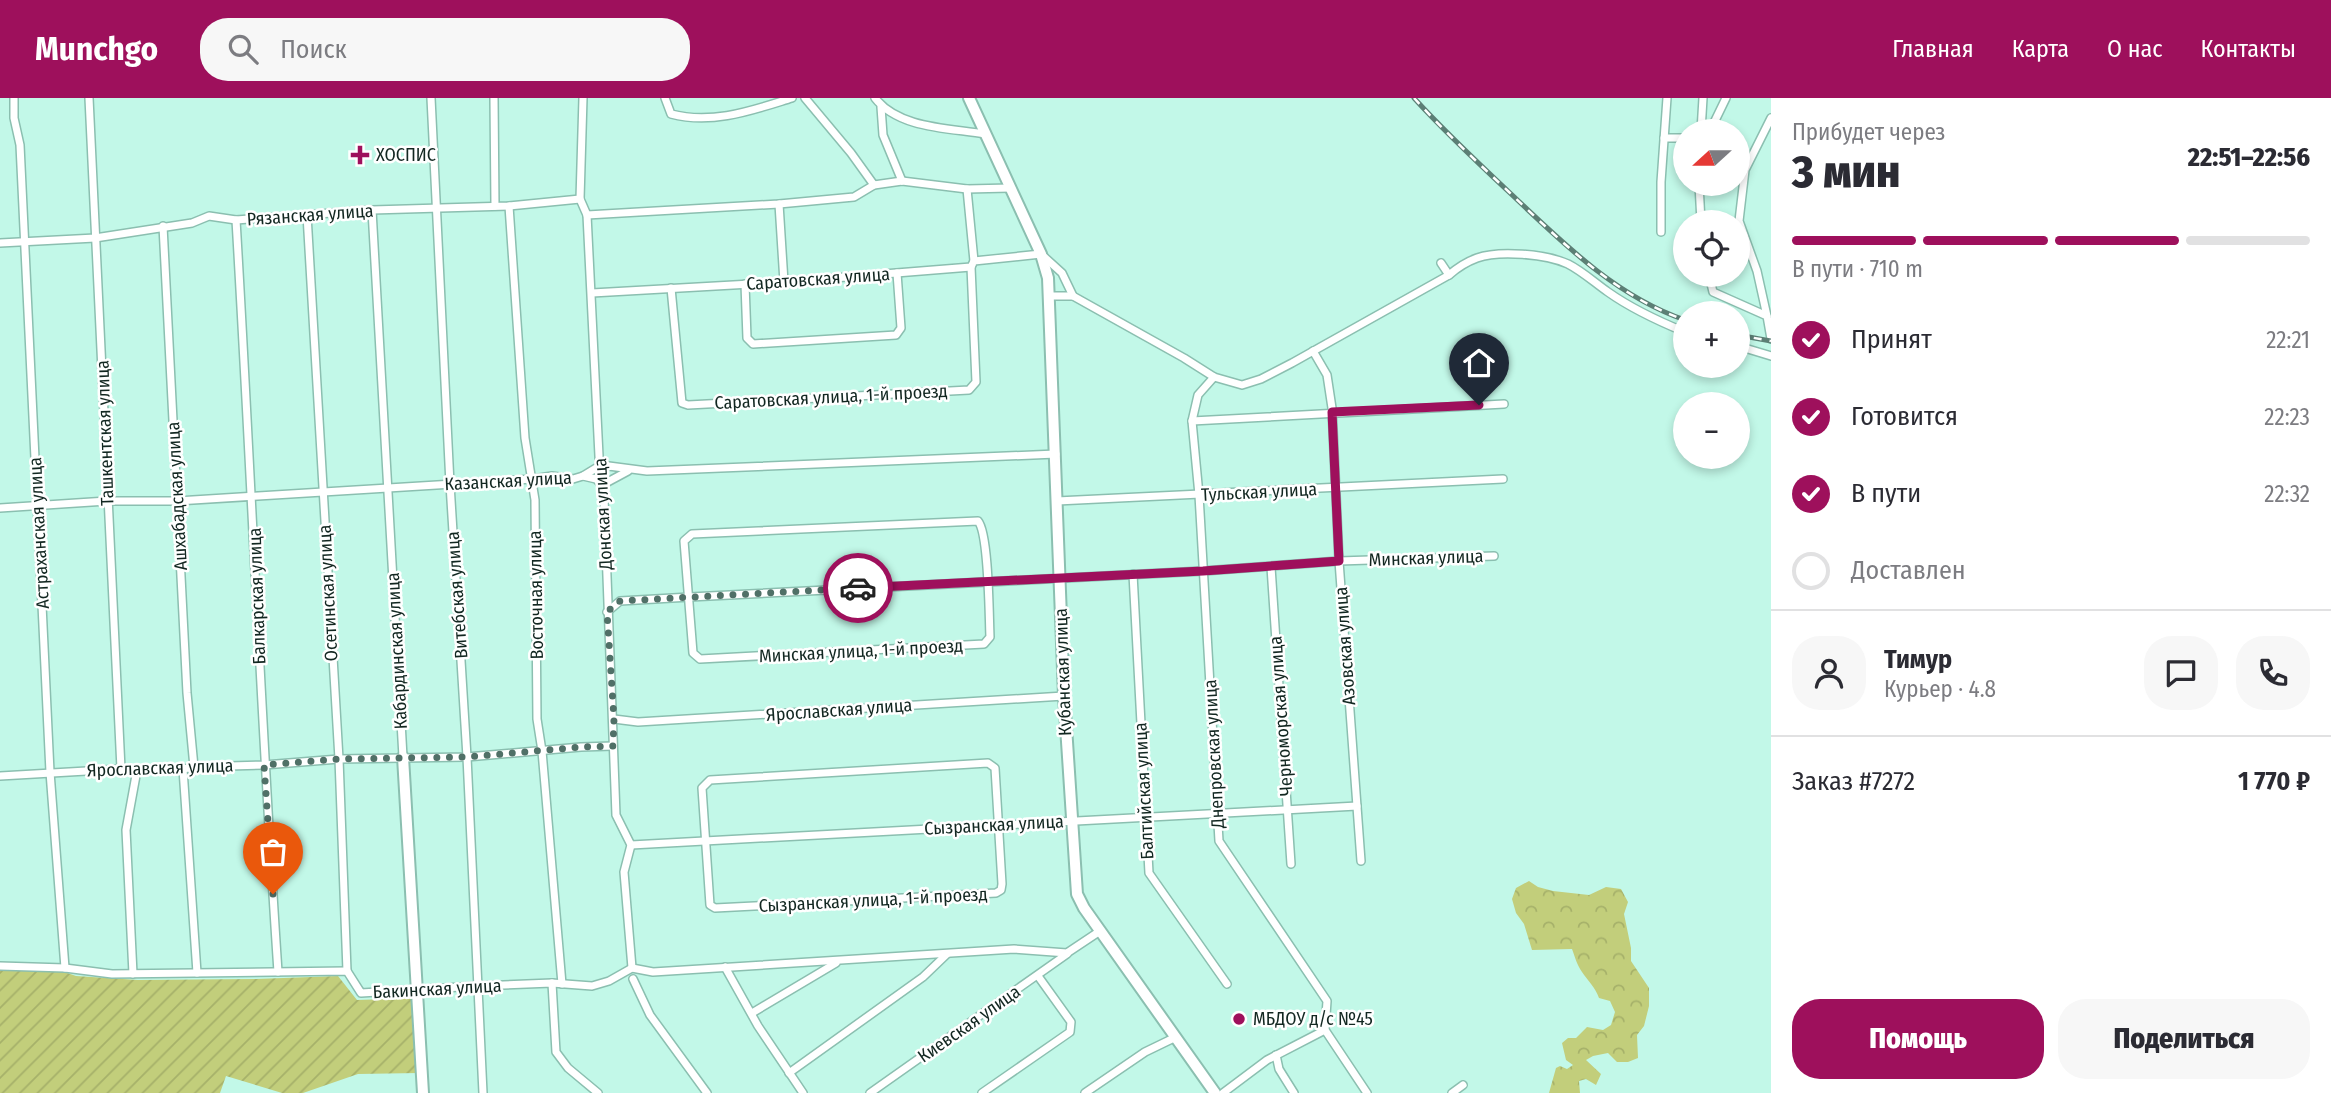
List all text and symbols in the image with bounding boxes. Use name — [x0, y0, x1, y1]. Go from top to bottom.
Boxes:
search box — [200, 18, 690, 81]
text: Munchgo — [35, 29, 158, 69]
icon: search — [224, 30, 262, 68]
text: Поиск — [280, 34, 347, 65]
text: Главная — [1892, 35, 1974, 63]
text: Карта — [2012, 35, 2069, 63]
text: О нас — [2107, 35, 2162, 63]
text: Контакты — [2200, 35, 2296, 63]
text: Прибудет через — [1792, 118, 1945, 146]
north arrow — [1673, 119, 1750, 196]
map controls — [1673, 119, 1750, 469]
text: 22:51–22:56 — [2188, 142, 2310, 173]
place label: ХОСПИС — [376, 144, 436, 166]
text: 3 мин — [1792, 144, 1900, 199]
marker: ХОСПИС — [350, 145, 370, 165]
street label: Рязанская улица — [246, 200, 374, 230]
button: locate — [1673, 210, 1750, 287]
text: В пути · 710 m — [1792, 255, 1923, 283]
street label: Саратовская улица — [745, 263, 891, 295]
button: + — [1673, 301, 1750, 378]
icon: check — [1792, 321, 1830, 359]
text: Принят — [1851, 324, 1932, 355]
text: 22:21 — [2266, 326, 2310, 354]
pin — [1449, 333, 1509, 405]
icon: home — [1460, 344, 1498, 382]
street label: Ташкентская улица — [91, 360, 119, 506]
street label: Саратовская улица, 1-й проезд — [714, 380, 948, 414]
button: − — [1673, 392, 1750, 469]
icon: check — [1792, 398, 1830, 436]
text: Готовится — [1851, 401, 1958, 432]
text: 22:23 — [2264, 403, 2310, 431]
street label: Ашхабадская улица — [162, 421, 192, 571]
street label: Астраханская улица — [24, 457, 54, 609]
street label: Донская улица — [589, 457, 617, 572]
street label: Казанская улица — [444, 467, 572, 495]
icon: check — [1792, 475, 1830, 513]
street label: Тульская улица — [1201, 478, 1318, 506]
text: В пути — [1851, 478, 1921, 509]
text: 22:32 — [2264, 480, 2310, 508]
street label: Осетинская улица — [313, 524, 343, 662]
street label: Балкарская улица — [244, 527, 270, 665]
street label: Витебская улица — [442, 530, 472, 659]
street label: Восточная улица — [524, 530, 548, 660]
street label: Минская улица — [1368, 545, 1484, 571]
courier — [823, 553, 893, 623]
text: Доставлен — [1851, 555, 1966, 586]
icon: car — [839, 569, 877, 607]
street label: Кабардинская улица — [382, 572, 412, 730]
street label: Азовская улица — [1330, 586, 1360, 706]
street label: Кубанская улица — [1050, 607, 1076, 736]
street label: Минская улица, 1-й проезд — [758, 635, 964, 667]
street label: Черноморская улица — [1264, 635, 1298, 797]
button: person — [1792, 636, 1866, 710]
button: chat — [2144, 636, 2218, 710]
button: phone — [2236, 636, 2310, 710]
text: Тимур — [1884, 644, 1952, 675]
text: Курьер · 4.8 — [1884, 675, 1996, 703]
street label: Днепровская улица — [1199, 679, 1229, 830]
street label: Ярославская улица — [765, 694, 913, 726]
street label: Балтийская улица — [1129, 722, 1159, 860]
street label: Ярославская улица — [86, 754, 234, 782]
text: Заказ #7272 — [1792, 766, 1915, 797]
text: 1 770 ₽ — [2238, 766, 2310, 797]
street label: Сызранская улица — [924, 810, 1064, 840]
pin — [243, 822, 303, 894]
icon: bag — [254, 833, 292, 871]
street label: Сызранская улица, 1-й проезд — [758, 883, 988, 917]
street label: Бакинская улица — [372, 975, 502, 1003]
street label: Киевская улица — [913, 980, 1025, 1067]
button: Помощь — [1792, 999, 2044, 1079]
button: Поделиться — [2058, 999, 2310, 1079]
place label: МБДОУ д/с №45 — [1253, 1008, 1373, 1030]
marker: МБДОУ д/с №45 — [1231, 1011, 1247, 1027]

